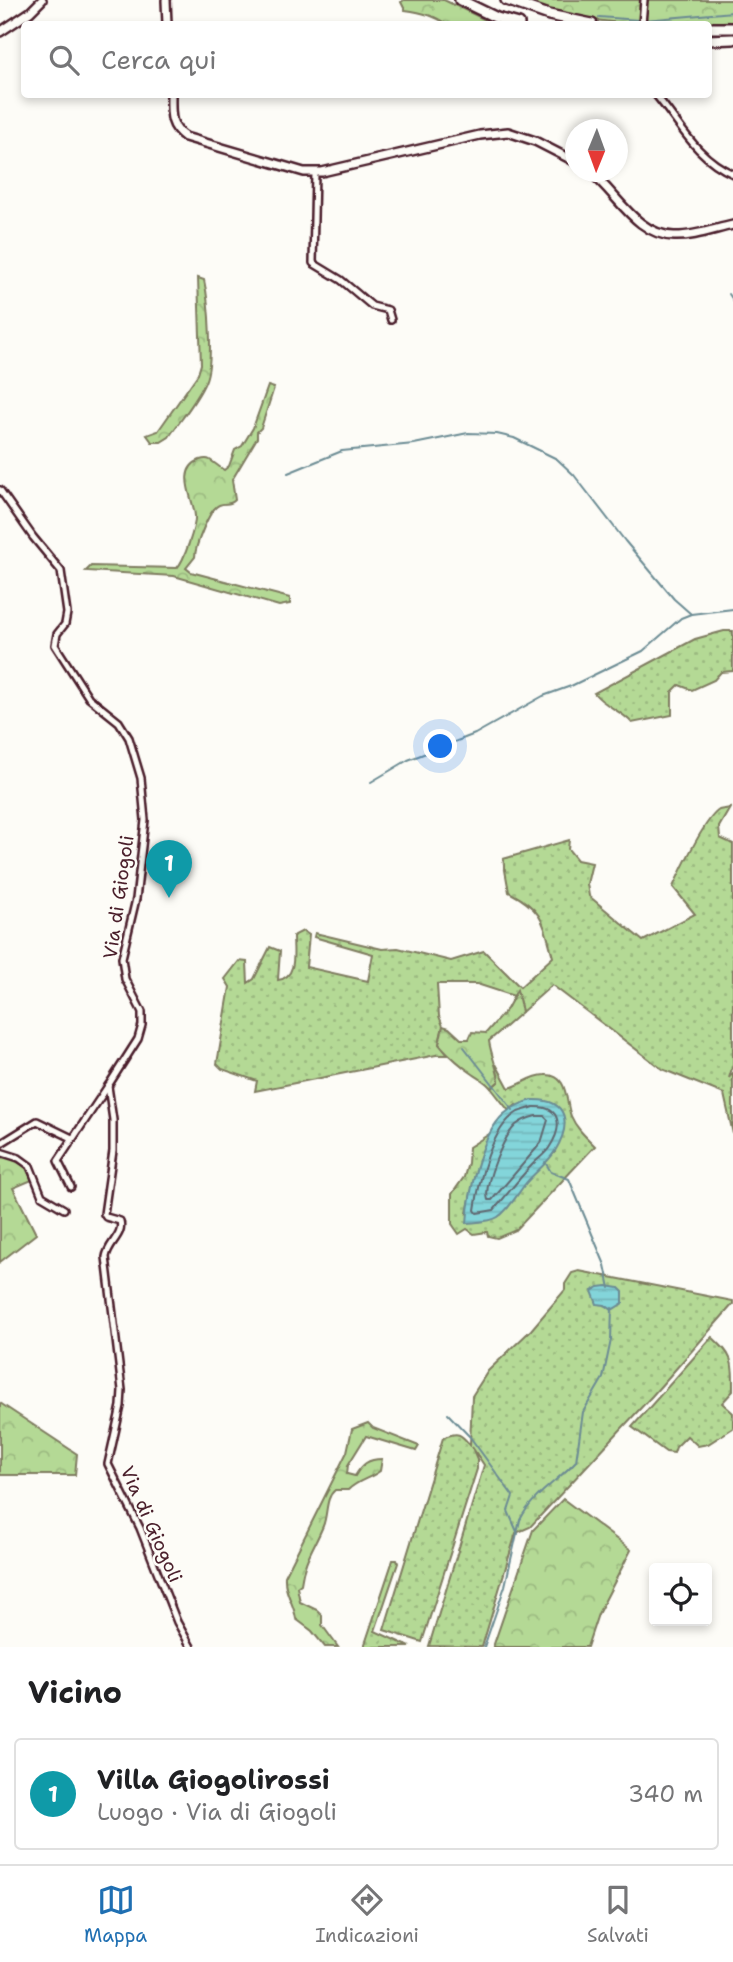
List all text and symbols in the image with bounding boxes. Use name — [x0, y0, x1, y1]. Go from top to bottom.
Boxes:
search box — [21, 21, 712, 98]
icon: search — [45, 41, 83, 79]
text: Cerca qui — [101, 42, 217, 77]
north arrow — [565, 119, 628, 182]
your location — [423, 729, 457, 763]
street label: Via di Giogoli — [97, 833, 140, 961]
pin: 1 — [146, 840, 192, 898]
street label: Via di Giogoli — [115, 1462, 188, 1586]
map controls — [649, 1563, 712, 1626]
button: locate — [649, 1563, 712, 1626]
text: Vicino — [28, 1672, 122, 1713]
text: Villa Giogolirossi — [97, 1762, 330, 1797]
text: 1 — [48, 1779, 58, 1809]
text: 340 m — [628, 1779, 703, 1809]
text: Luogo · Via di Giogoli — [97, 1797, 337, 1827]
tab: Mappa — [84, 1881, 147, 1948]
tab: Indicazioni — [315, 1881, 419, 1948]
tab: Salvati — [587, 1881, 649, 1948]

